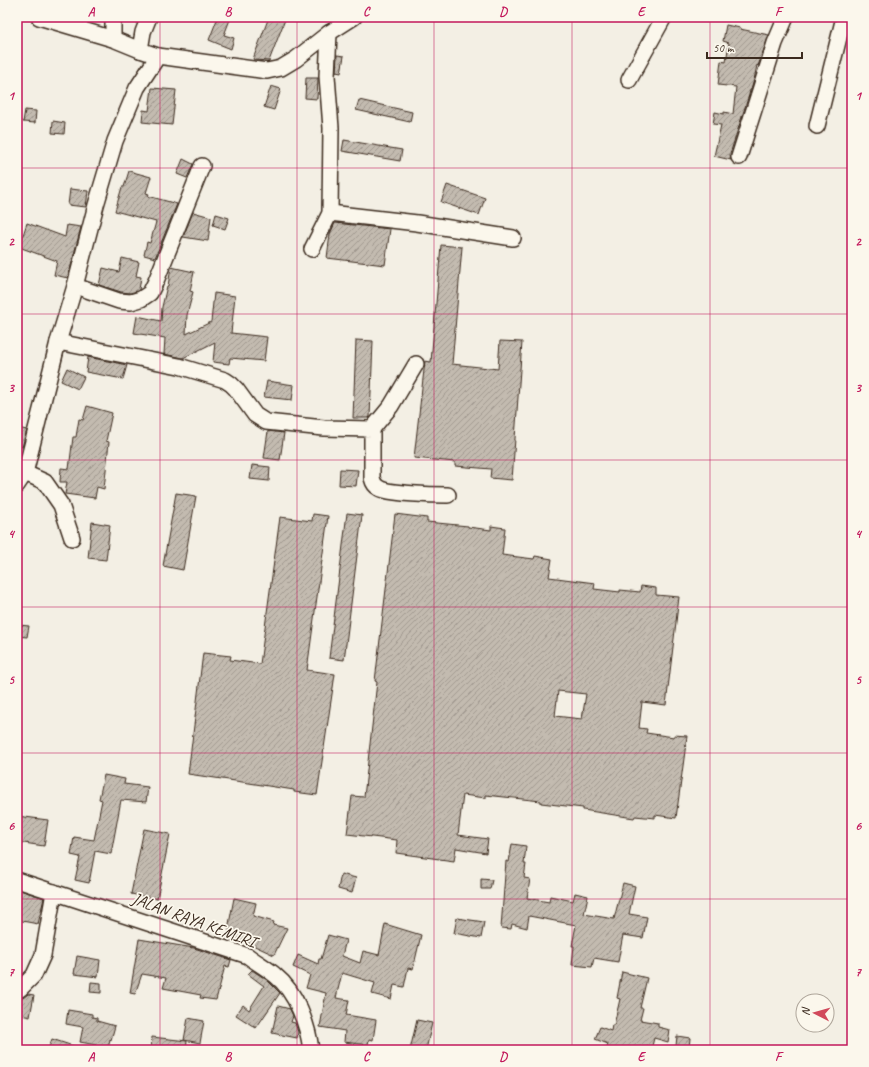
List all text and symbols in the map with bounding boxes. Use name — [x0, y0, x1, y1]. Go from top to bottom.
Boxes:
text: A — [88, 4, 96, 20]
text: B — [225, 4, 233, 20]
text: C — [363, 4, 371, 20]
text: D — [499, 4, 508, 20]
text: E — [638, 4, 647, 20]
text: F — [775, 4, 784, 20]
scale bar — [707, 34, 802, 60]
text: 50 m — [713, 40, 735, 56]
text: 1 — [8, 88, 16, 104]
text: 1 — [855, 88, 863, 104]
text: 2 — [8, 234, 15, 250]
text: 2 — [855, 234, 862, 250]
text: 3 — [8, 380, 15, 396]
text: 3 — [855, 380, 862, 396]
text: 4 — [8, 526, 16, 542]
text: 4 — [855, 526, 863, 542]
text: 5 — [8, 672, 15, 688]
text: 5 — [855, 672, 862, 688]
text: 6 — [8, 818, 15, 834]
text: 6 — [855, 818, 862, 834]
street label: JALAN RAYA KEMIRI — [128, 887, 263, 954]
text: 7 — [8, 964, 15, 980]
text: 7 — [855, 964, 862, 980]
north arrow — [795, 993, 835, 1033]
text: N — [798, 1006, 813, 1016]
text: A — [88, 1049, 96, 1065]
text: B — [225, 1049, 233, 1065]
text: C — [363, 1049, 371, 1065]
text: D — [499, 1049, 508, 1065]
text: E — [638, 1049, 647, 1065]
text: F — [775, 1049, 784, 1065]

